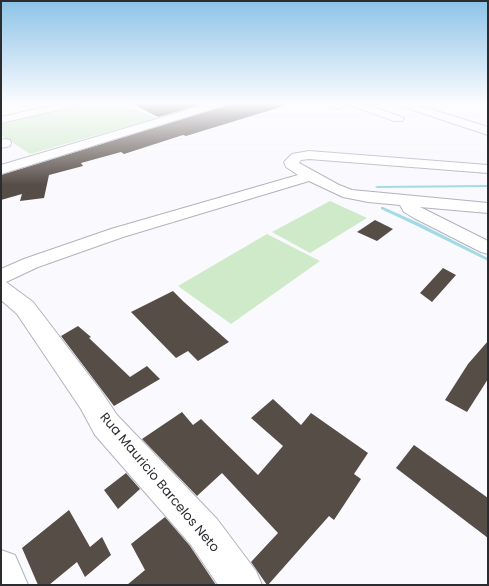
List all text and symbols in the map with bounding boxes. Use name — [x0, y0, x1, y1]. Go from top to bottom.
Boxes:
street label: Rua Mauricio Barcelos Neto — [96, 410, 222, 556]

